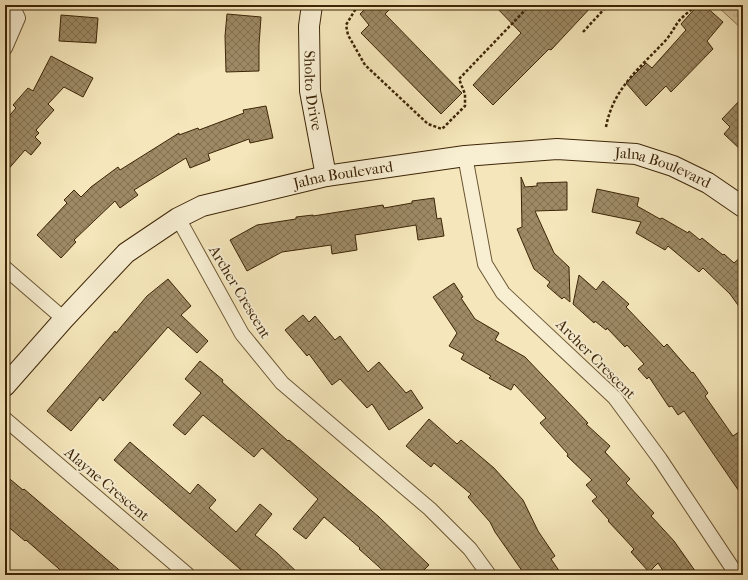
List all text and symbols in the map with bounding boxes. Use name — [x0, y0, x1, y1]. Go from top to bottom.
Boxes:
street label: Sholto Drive — [300, 50, 326, 133]
street label: Jalna Boulevard — [613, 144, 714, 192]
street label: Jalna Boulevard — [290, 157, 395, 193]
street label: Archer Crescent — [205, 241, 275, 342]
street label: Archer Crescent — [552, 315, 640, 403]
street label: Alayne Crescent — [60, 443, 154, 525]

